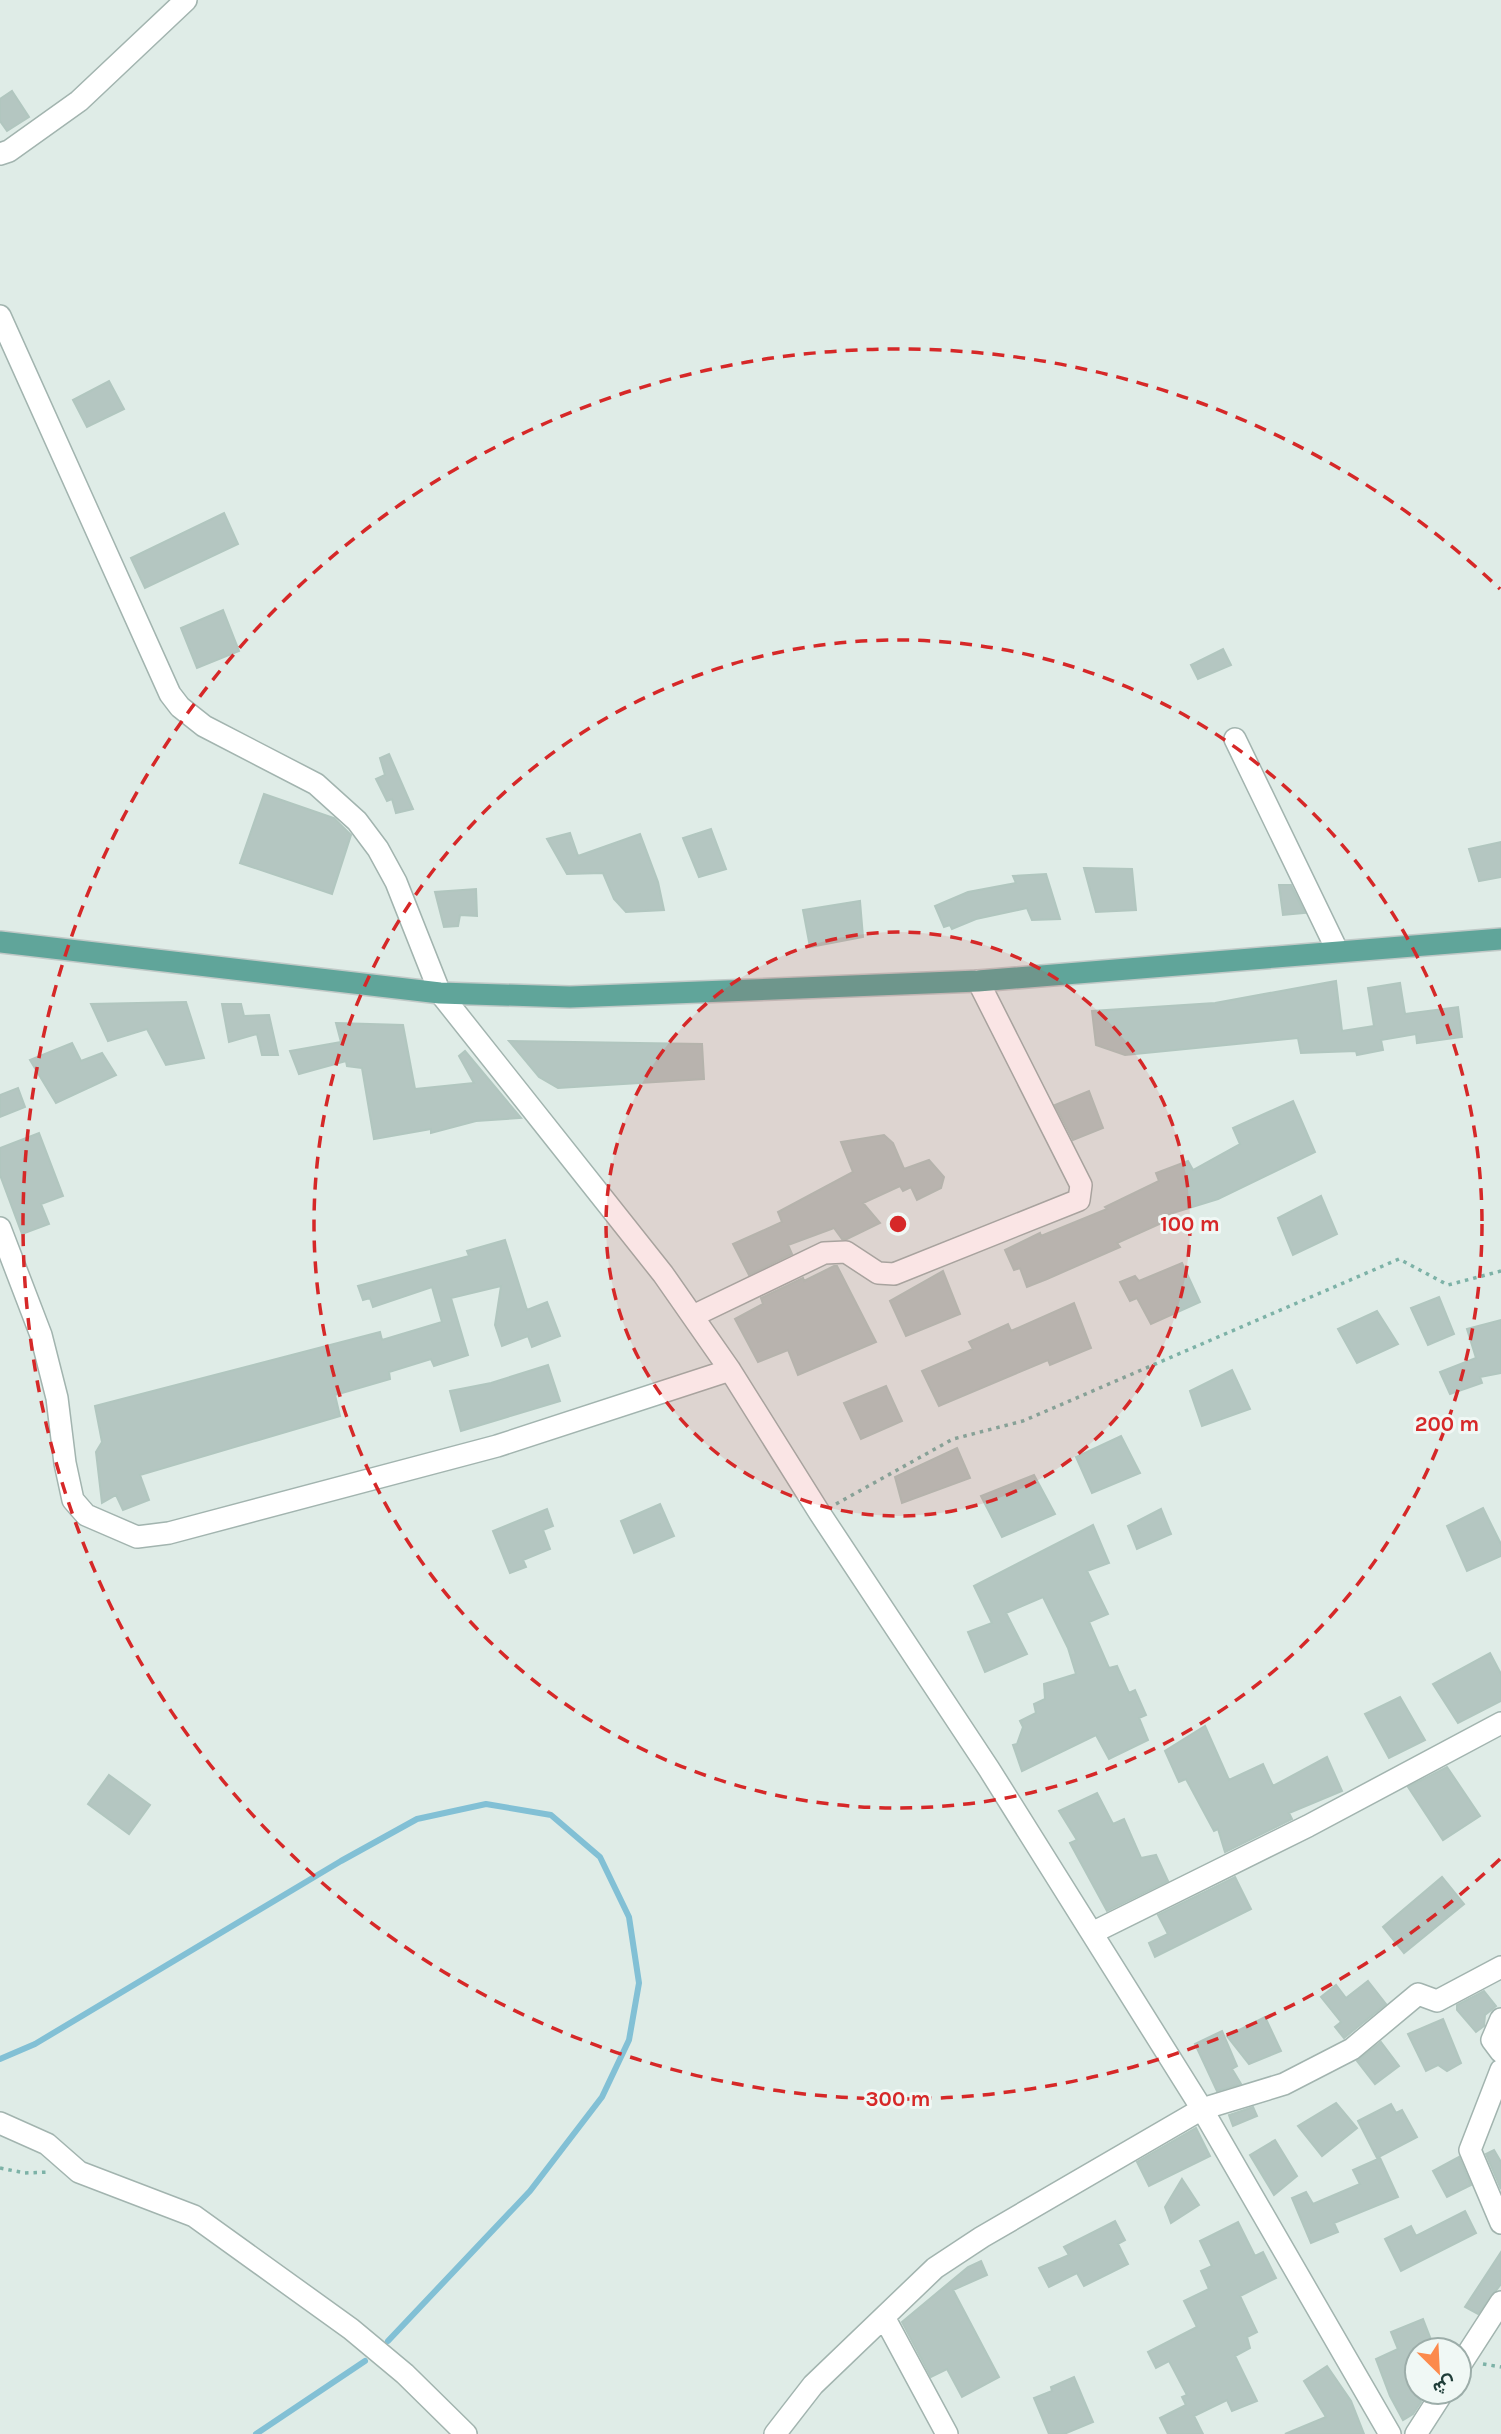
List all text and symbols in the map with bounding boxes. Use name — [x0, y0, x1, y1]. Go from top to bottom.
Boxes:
centre of rings — [886, 1212, 910, 1236]
text: 100 m — [1160, 1212, 1220, 1236]
text: 200 m — [1415, 1412, 1479, 1436]
text: 300 m — [866, 2087, 930, 2111]
north arrow — [1403, 2336, 1473, 2406]
text: ش — [1429, 2371, 1459, 2400]

